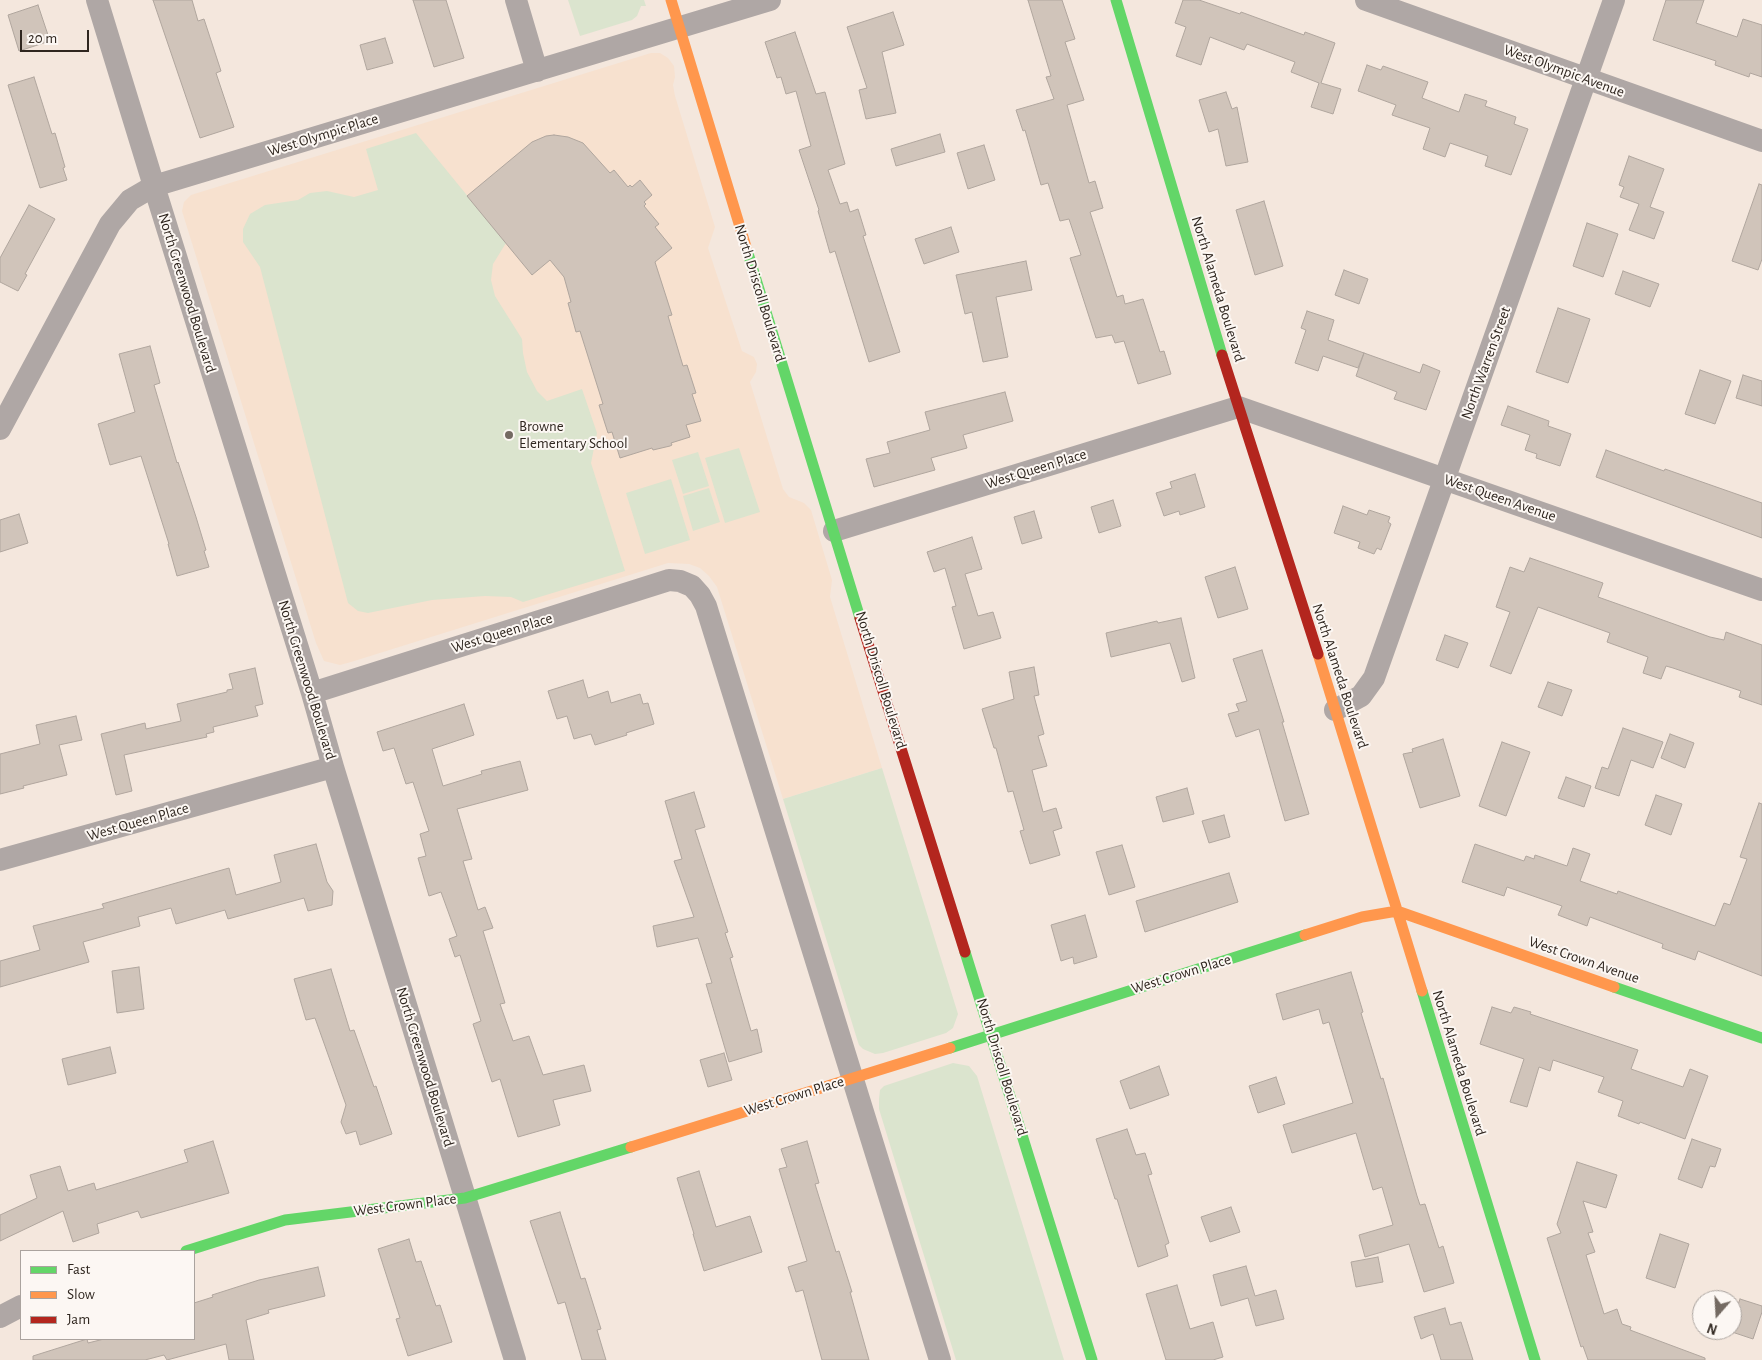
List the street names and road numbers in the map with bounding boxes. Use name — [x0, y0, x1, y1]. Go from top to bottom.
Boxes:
street label: West Olympic Avenue — [1501, 41, 1627, 101]
street label: West Olympic Place — [266, 110, 380, 160]
street label: North Greenwood Boulevard — [154, 211, 220, 375]
street label: North Alameda Boulevard — [1187, 214, 1249, 364]
street label: North Driscoll Boulevard — [731, 222, 789, 364]
street label: North Warren Street — [1457, 304, 1515, 422]
street label: West Queen Place — [983, 445, 1089, 493]
street label: West Queen Avenue — [1442, 470, 1558, 526]
street label: North Greenwood Boulevard — [274, 598, 340, 762]
street label: North Alameda Boulevard — [1308, 601, 1372, 751]
street label: West Queen Place — [449, 609, 555, 657]
street label: North Driscoll Boulevard — [852, 609, 910, 751]
street label: West Queen Place — [85, 799, 191, 845]
street label: West Crown Avenue — [1526, 933, 1642, 987]
street label: West Crown Place — [1129, 950, 1233, 998]
street label: North Greenwood Boulevard — [392, 985, 458, 1149]
street label: North Alameda Boulevard — [1428, 988, 1490, 1138]
street label: North Driscoll Boulevard — [973, 996, 1031, 1138]
street label: West Crown Place — [742, 1072, 846, 1120]
street label: West Crown Place — [353, 1190, 457, 1220]

